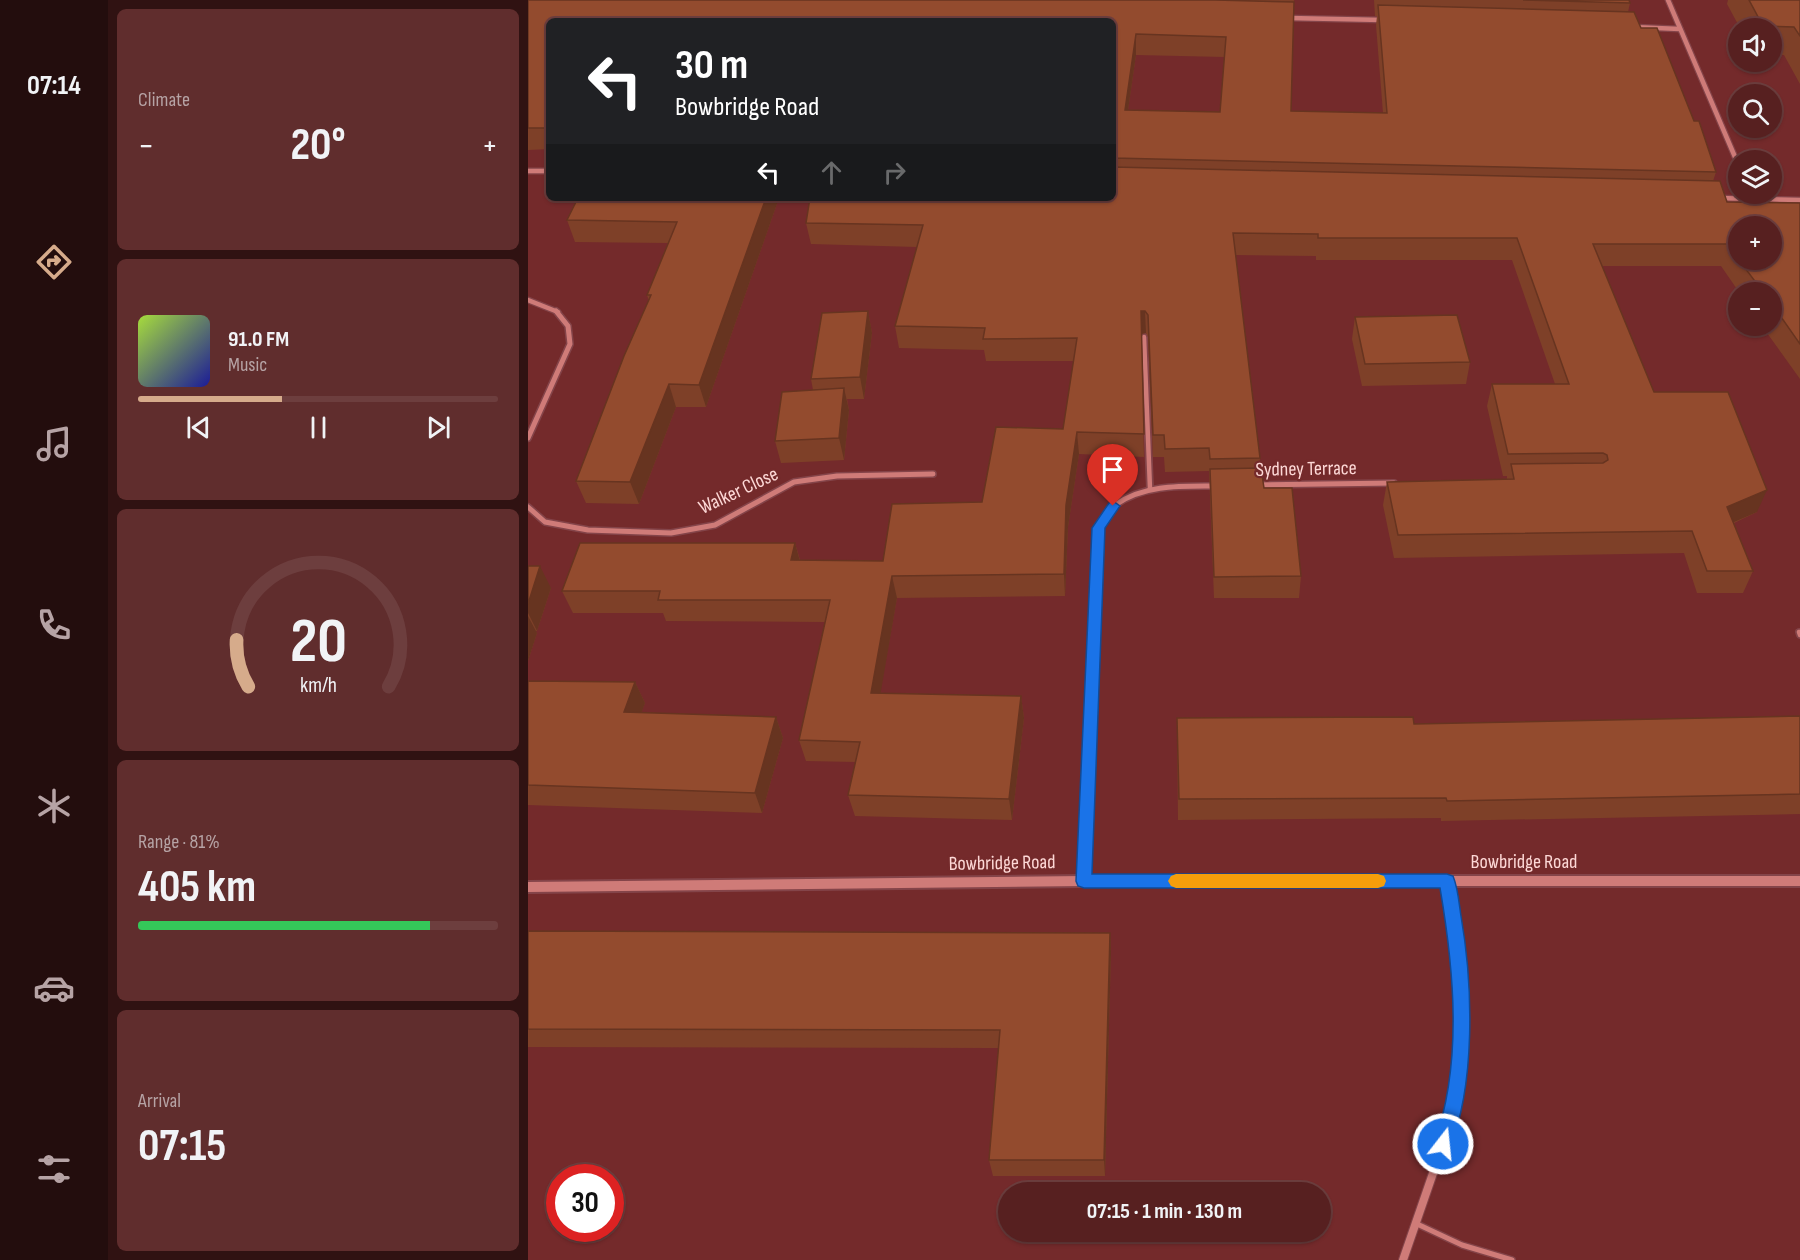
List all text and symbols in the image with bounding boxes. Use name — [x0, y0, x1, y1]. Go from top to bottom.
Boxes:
map controls — [1728, 18, 1782, 336]
button: sound — [1728, 18, 1782, 72]
text: 30 m — [675, 40, 748, 91]
icon: left — [576, 42, 654, 120]
text: 07:14 — [27, 70, 81, 102]
button: search — [1728, 84, 1782, 138]
text: Climate — [138, 88, 190, 112]
text: Bowbridge Road — [675, 91, 819, 123]
text: 20° — [290, 118, 346, 173]
text: − — [138, 126, 154, 166]
text: + — [482, 126, 498, 166]
button: layers — [1728, 150, 1782, 204]
icon: left — [752, 156, 785, 189]
icon: ahead — [815, 156, 848, 189]
icon: right — [878, 156, 911, 189]
button: + — [1728, 216, 1782, 270]
icon: directions — [33, 241, 75, 283]
button: − — [1728, 282, 1782, 336]
text: 91.0 FM — [228, 326, 289, 353]
text: Music — [228, 353, 267, 377]
icon: previous — [182, 411, 215, 444]
icon: pause — [302, 411, 335, 444]
icon: next — [422, 411, 455, 444]
icon: music — [33, 423, 75, 465]
pin — [1087, 444, 1138, 506]
icon: arrive — [1096, 453, 1129, 486]
street label: Sydney Terrace — [1255, 456, 1357, 482]
street label: Walker Close — [695, 462, 782, 520]
icon: phone — [33, 604, 75, 646]
text: 20 — [289, 605, 347, 680]
text: km/h — [299, 673, 337, 698]
icon: climate — [33, 785, 75, 827]
text: Range · 81% — [138, 830, 220, 854]
street label: Bowbridge Road — [948, 850, 1056, 876]
street label: Bowbridge Road — [1471, 850, 1577, 874]
text: 405 km — [138, 860, 256, 915]
icon: car — [33, 967, 75, 1009]
text: Arrival — [138, 1089, 181, 1113]
position arrow — [1411, 1112, 1475, 1176]
text: 07:15 — [138, 1119, 226, 1174]
icon: filters — [33, 1148, 75, 1190]
speed limit sign: 30 — [546, 1164, 624, 1242]
text: 07:15 · 1 min · 130 m — [1087, 1198, 1242, 1225]

